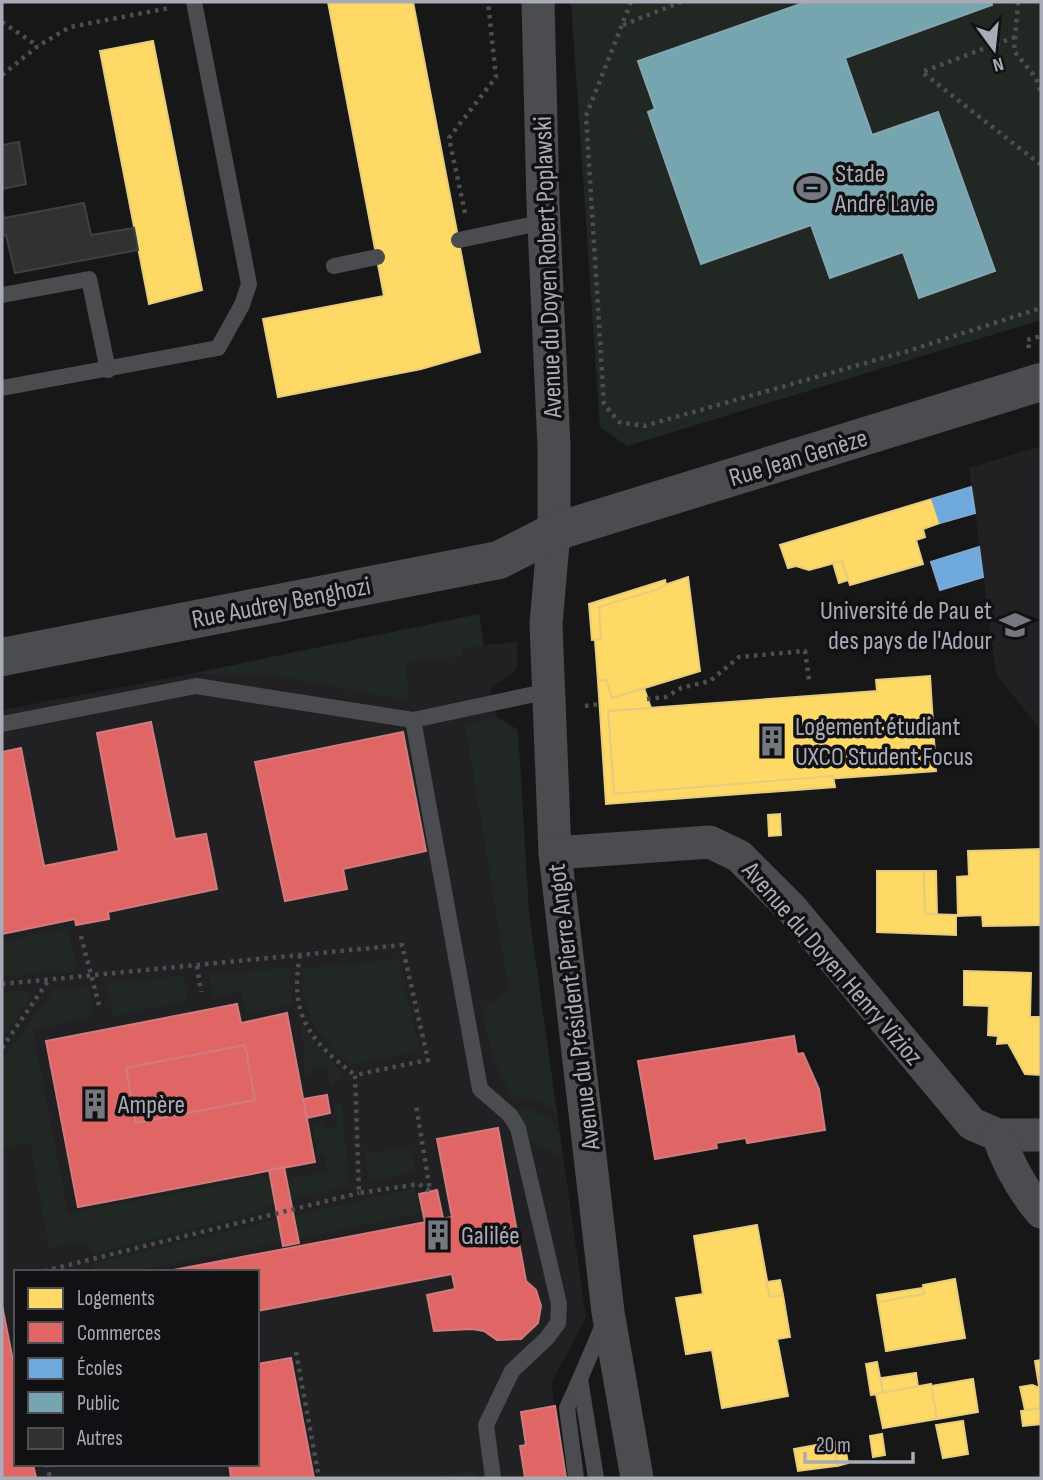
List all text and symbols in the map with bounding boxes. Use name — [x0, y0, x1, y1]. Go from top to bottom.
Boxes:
north arrow — [959, 14, 1029, 84]
text: N — [990, 52, 1006, 76]
street label: Avenue du Doyen Robert Poplawski — [528, 116, 569, 419]
place label: Stade André Lavie — [834, 159, 935, 220]
sports icon: Stade André Lavie — [795, 171, 829, 205]
street label: Rue Jean Genèze — [726, 423, 871, 494]
street label: Rue Audrey Benghozi — [189, 571, 373, 636]
place label: Université de Pau et des pays de l'Adour — [820, 596, 993, 657]
school or university icon: Université de Pau et des pays de l'Adour — [998, 608, 1032, 642]
place label: Logement étudiant UXCO Student Focus — [795, 712, 973, 773]
building icon: Logement étudiant UXCO Student Focus — [755, 724, 789, 758]
street label: Avenue du Doyen Henry Vizioz — [734, 855, 929, 1072]
street label: Avenue du Président Pierre Angot — [542, 862, 608, 1153]
building icon: Ampère — [78, 1087, 112, 1121]
place label: Ampère — [117, 1090, 185, 1121]
building icon: Galilée — [421, 1218, 455, 1252]
place label: Galilée — [461, 1221, 520, 1252]
legend — [14, 1270, 259, 1466]
text: Logements — [77, 1286, 155, 1311]
text: Commerces — [77, 1321, 161, 1346]
text: Écoles — [77, 1356, 122, 1381]
text: Public — [77, 1391, 120, 1416]
scale bar — [805, 1420, 914, 1464]
text: Autres — [76, 1426, 123, 1451]
text: 20 m — [816, 1433, 851, 1458]

